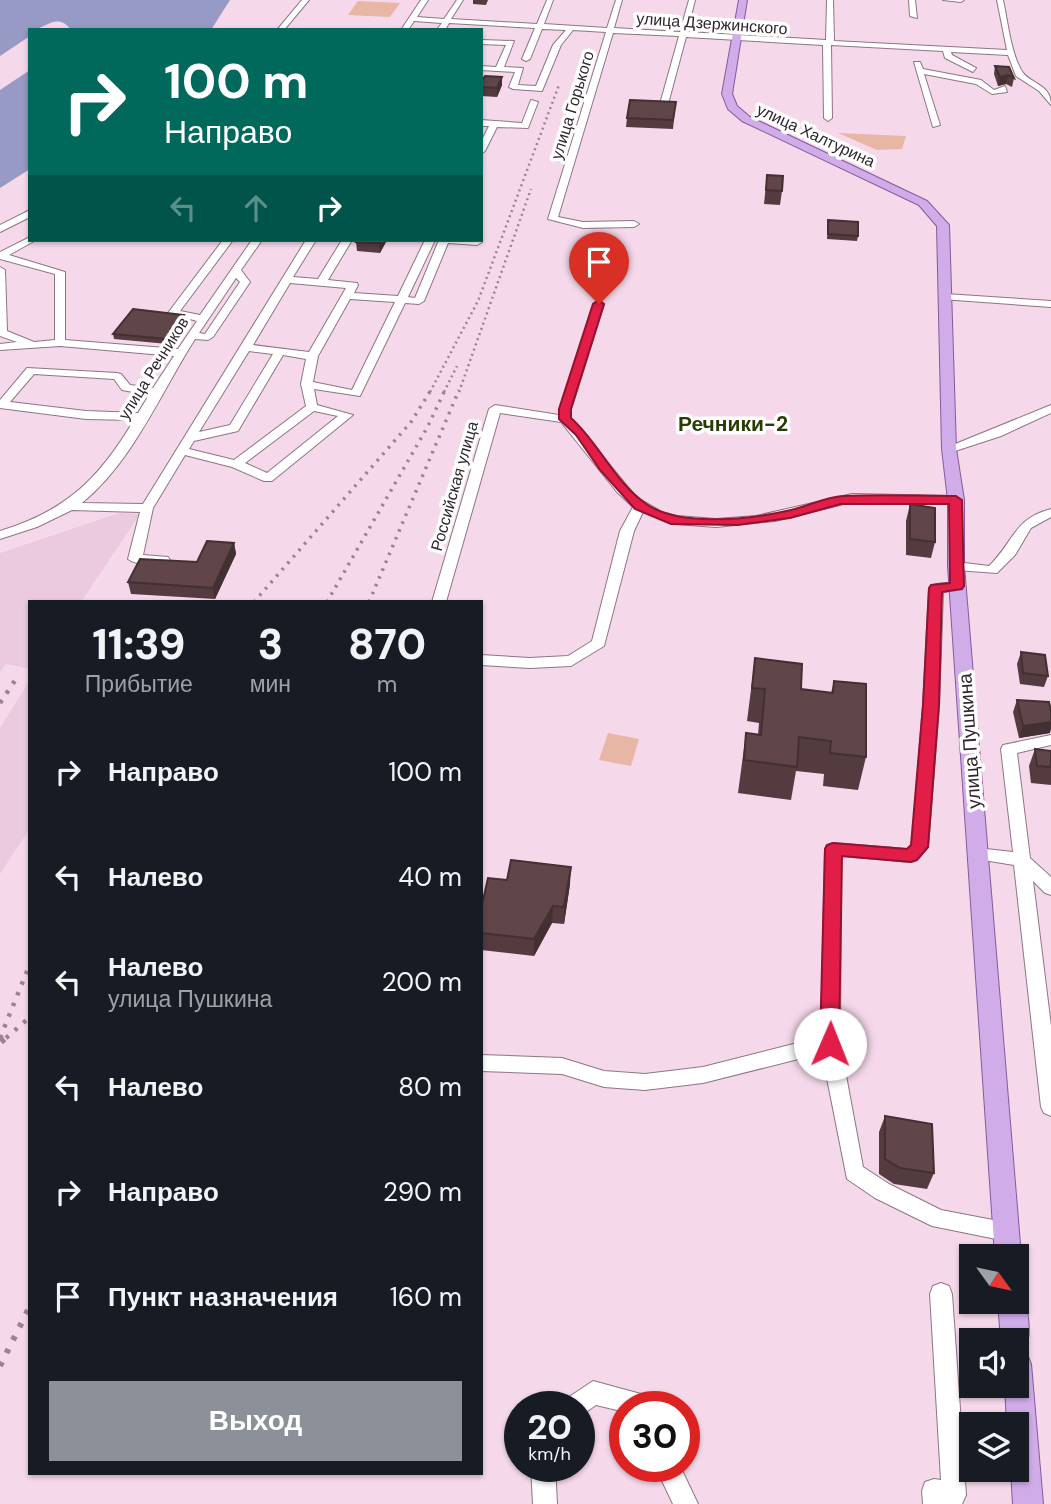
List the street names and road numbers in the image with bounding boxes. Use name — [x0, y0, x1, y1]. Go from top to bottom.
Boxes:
street label: улица Дзержинского — [636, 8, 788, 39]
street label: улица Горького — [546, 48, 599, 162]
street label: улица Халтурина — [753, 99, 878, 172]
street label: улица Речников — [113, 313, 193, 424]
street label: Российская улица — [426, 419, 483, 553]
street label: улица Пушкина — [952, 672, 987, 810]

